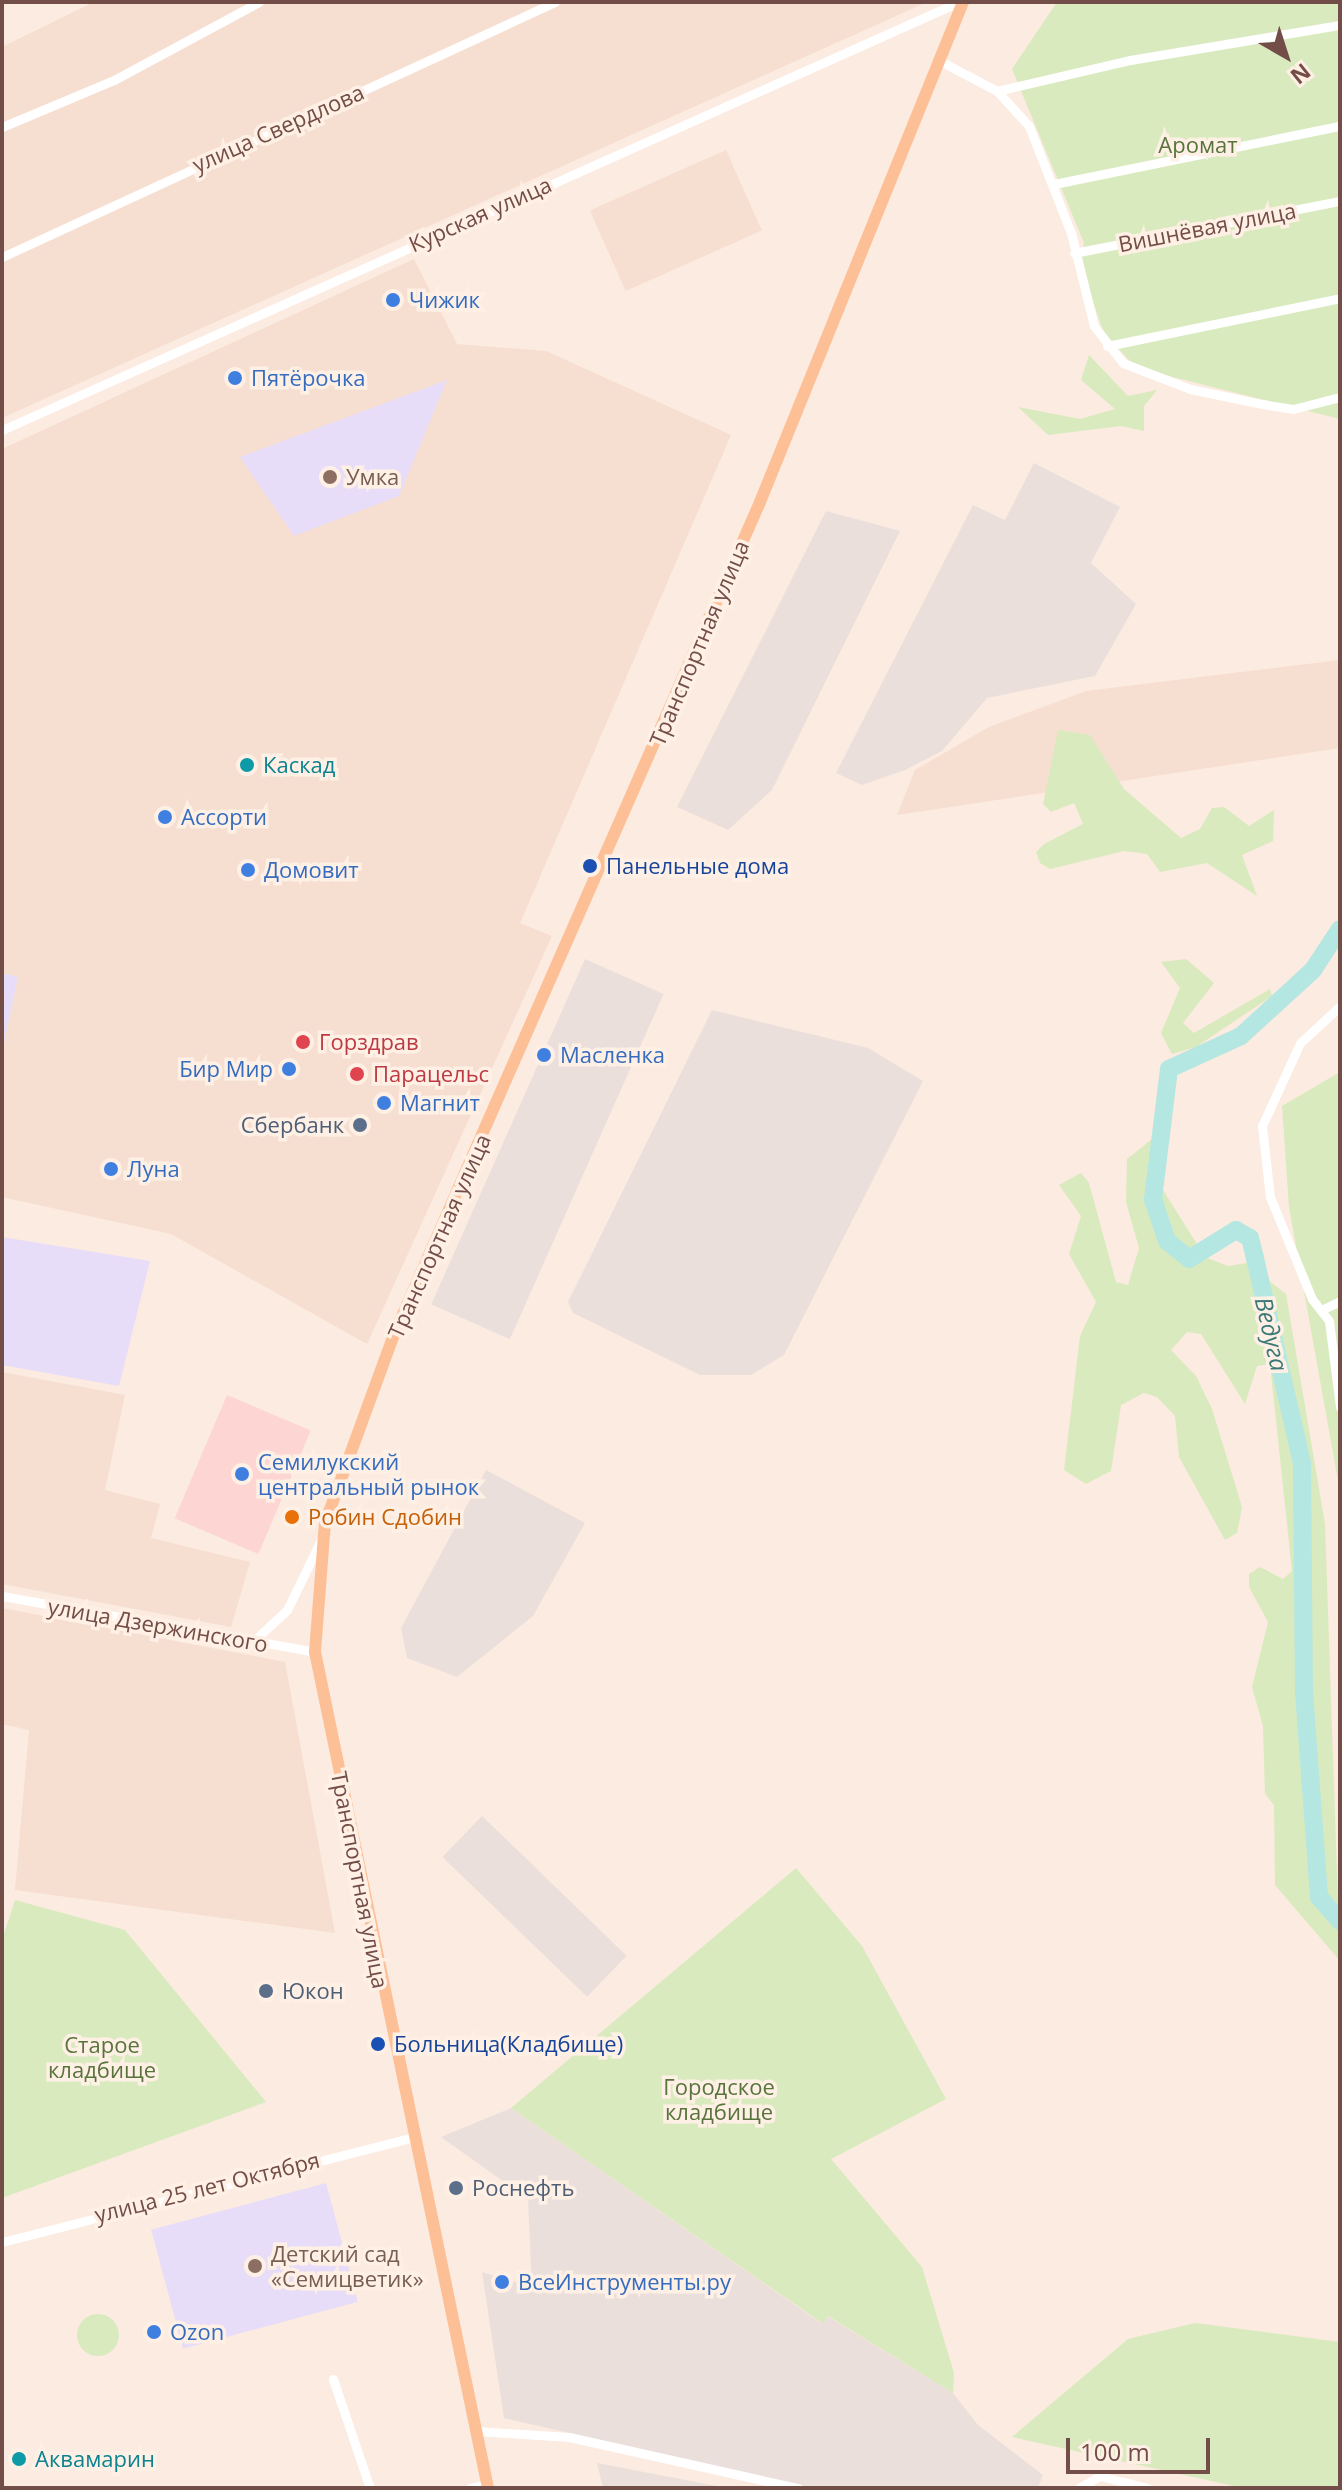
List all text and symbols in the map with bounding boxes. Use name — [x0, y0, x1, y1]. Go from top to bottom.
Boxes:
north arrow — [1246, 16, 1326, 96]
text: N — [1285, 57, 1318, 92]
street label: улица Свердлова — [188, 78, 368, 178]
park label: Аромат — [1158, 132, 1238, 158]
street label: Курская улица — [405, 171, 555, 257]
street label: Вишнёвая улица — [1116, 197, 1298, 257]
place label: Чижик — [409, 287, 480, 313]
marker: Чижик — [384, 291, 402, 309]
place label: Пятёрочка — [251, 365, 366, 391]
marker: Пятёрочка — [226, 369, 244, 387]
place label: Умка — [346, 464, 399, 490]
marker: Умка — [321, 468, 339, 486]
street label: Транспортная улица — [644, 536, 754, 750]
place label: Каскад — [263, 752, 335, 778]
marker: Каскад — [238, 756, 256, 774]
place label: Ассорти — [181, 804, 267, 830]
marker: Ассорти — [156, 808, 174, 826]
place label: Панельные дома — [606, 853, 789, 879]
place label: Домовит — [264, 857, 359, 883]
marker: Панельные дома — [581, 857, 599, 875]
marker: Домовит — [239, 861, 257, 879]
place label: Горздрав — [319, 1029, 419, 1055]
marker: Горздрав — [294, 1033, 312, 1051]
place label: Масленка — [560, 1042, 665, 1068]
marker: Масленка — [535, 1046, 553, 1064]
place label: Бир Мир — [179, 1056, 273, 1082]
marker: Бир Мир — [280, 1060, 298, 1078]
place label: Парацельс — [373, 1061, 489, 1087]
marker: Парацельс — [348, 1065, 366, 1083]
place label: Магнит — [400, 1090, 480, 1116]
marker: Магнит — [375, 1094, 393, 1112]
place label: Сбербанк — [241, 1112, 344, 1138]
marker: Сбербанк — [351, 1116, 369, 1134]
street label: Транспортная улица — [382, 1130, 496, 1342]
place label: Луна — [127, 1156, 180, 1182]
marker: Луна — [102, 1160, 120, 1178]
water label: Ведуга — [1249, 1294, 1295, 1374]
place label: Семилукский центральный рынок — [258, 1448, 479, 1500]
marker: Семилукский центральный рынок — [233, 1465, 251, 1483]
place label: Робин Сдобин — [308, 1504, 462, 1530]
marker: Робин Сдобин — [283, 1508, 301, 1526]
street label: улица Дзержинского — [46, 1593, 270, 1657]
street label: Транспортная улица — [326, 1769, 394, 1991]
place label: Юкон — [282, 1978, 344, 2004]
marker: Юкон — [257, 1982, 275, 2000]
park label: Старое кладбище — [48, 2031, 156, 2082]
place label: Больница(Кладбище) — [394, 2031, 623, 2057]
marker: Больница(Кладбище) — [369, 2035, 387, 2053]
park label: Городское кладбище — [663, 2073, 775, 2124]
street label: улица 25 лет Октября — [92, 2146, 322, 2228]
place label: Роснефть — [472, 2175, 574, 2201]
marker: Роснефть — [447, 2179, 465, 2197]
place label: Детский сад «Семицветик» — [271, 2240, 424, 2292]
marker: Детский сад «Семицветик» — [246, 2257, 264, 2275]
place label: ВсеИнструменты.ру — [518, 2269, 731, 2295]
marker: ВсеИнструменты.ру — [493, 2273, 511, 2291]
place label: Ozon — [170, 2319, 224, 2345]
marker: Ozon — [145, 2323, 163, 2341]
scale bar — [1070, 2422, 1214, 2472]
text: 100 m — [1080, 2435, 1150, 2468]
place label: Аквамарин — [35, 2446, 155, 2472]
marker: Аквамарин — [10, 2450, 28, 2468]

